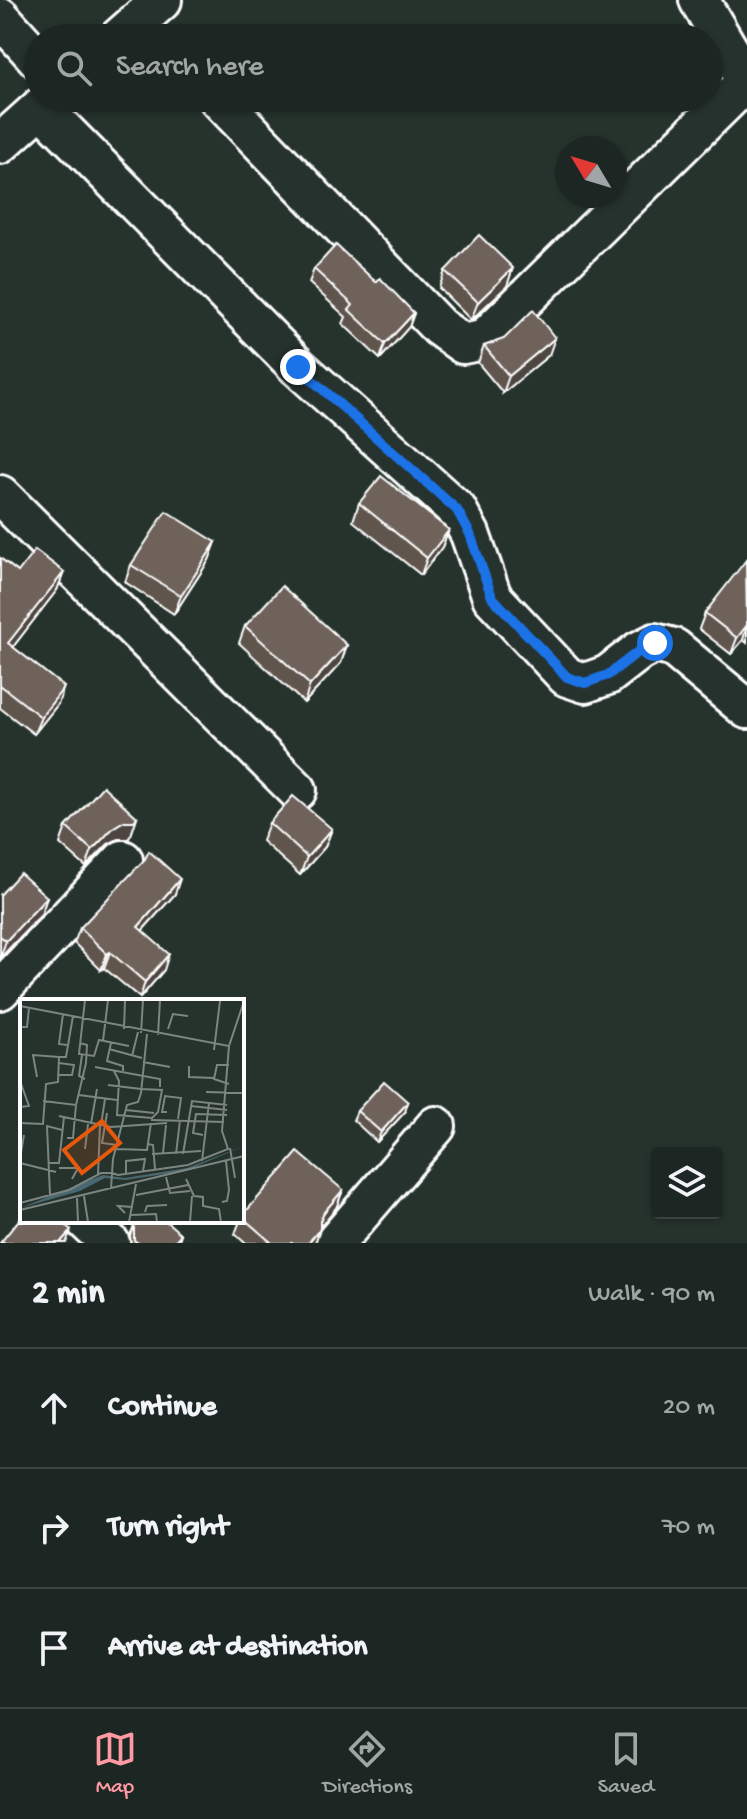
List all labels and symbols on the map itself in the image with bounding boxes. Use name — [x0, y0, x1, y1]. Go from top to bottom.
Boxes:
north arrow — [555, 136, 627, 208]
route end — [280, 349, 316, 385]
route start — [637, 625, 673, 661]
inset map — [20, 999, 244, 1223]

